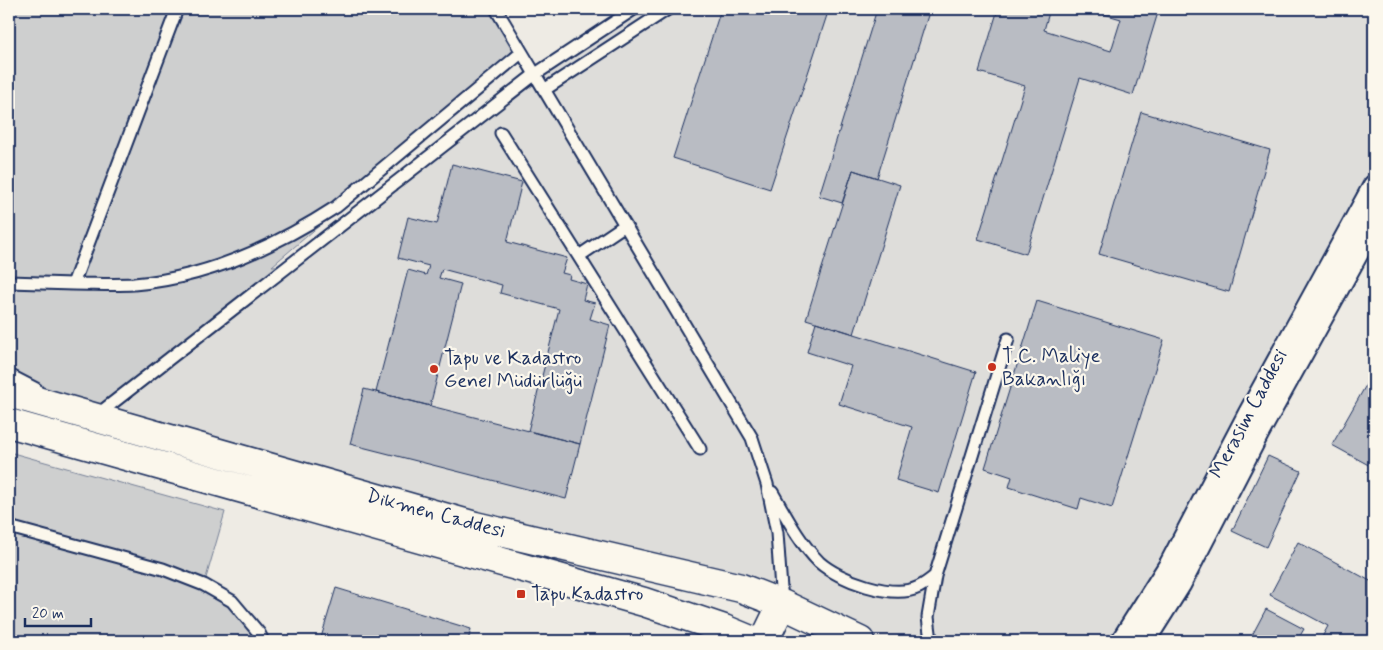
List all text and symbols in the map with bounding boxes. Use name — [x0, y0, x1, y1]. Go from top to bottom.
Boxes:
place label: T.C. Maliye Bakanlığı — [1002, 343, 1100, 393]
place label: Tapu ve Kadastro Genel Müdürlüğü — [444, 345, 582, 395]
street label: Merasim Caddesi — [1204, 345, 1294, 483]
marker: T.C. Maliye Bakanlığı — [986, 361, 998, 373]
marker: Tapu ve Kadastro Genel Müdürlüğü — [428, 363, 440, 375]
street label: Dikmen Caddesi — [364, 482, 508, 546]
place label: Tapu Kadastro — [531, 581, 643, 608]
marker: Tapu Kadastro — [515, 588, 527, 600]
scale bar — [25, 595, 91, 627]
text: 20 m — [32, 604, 64, 624]

